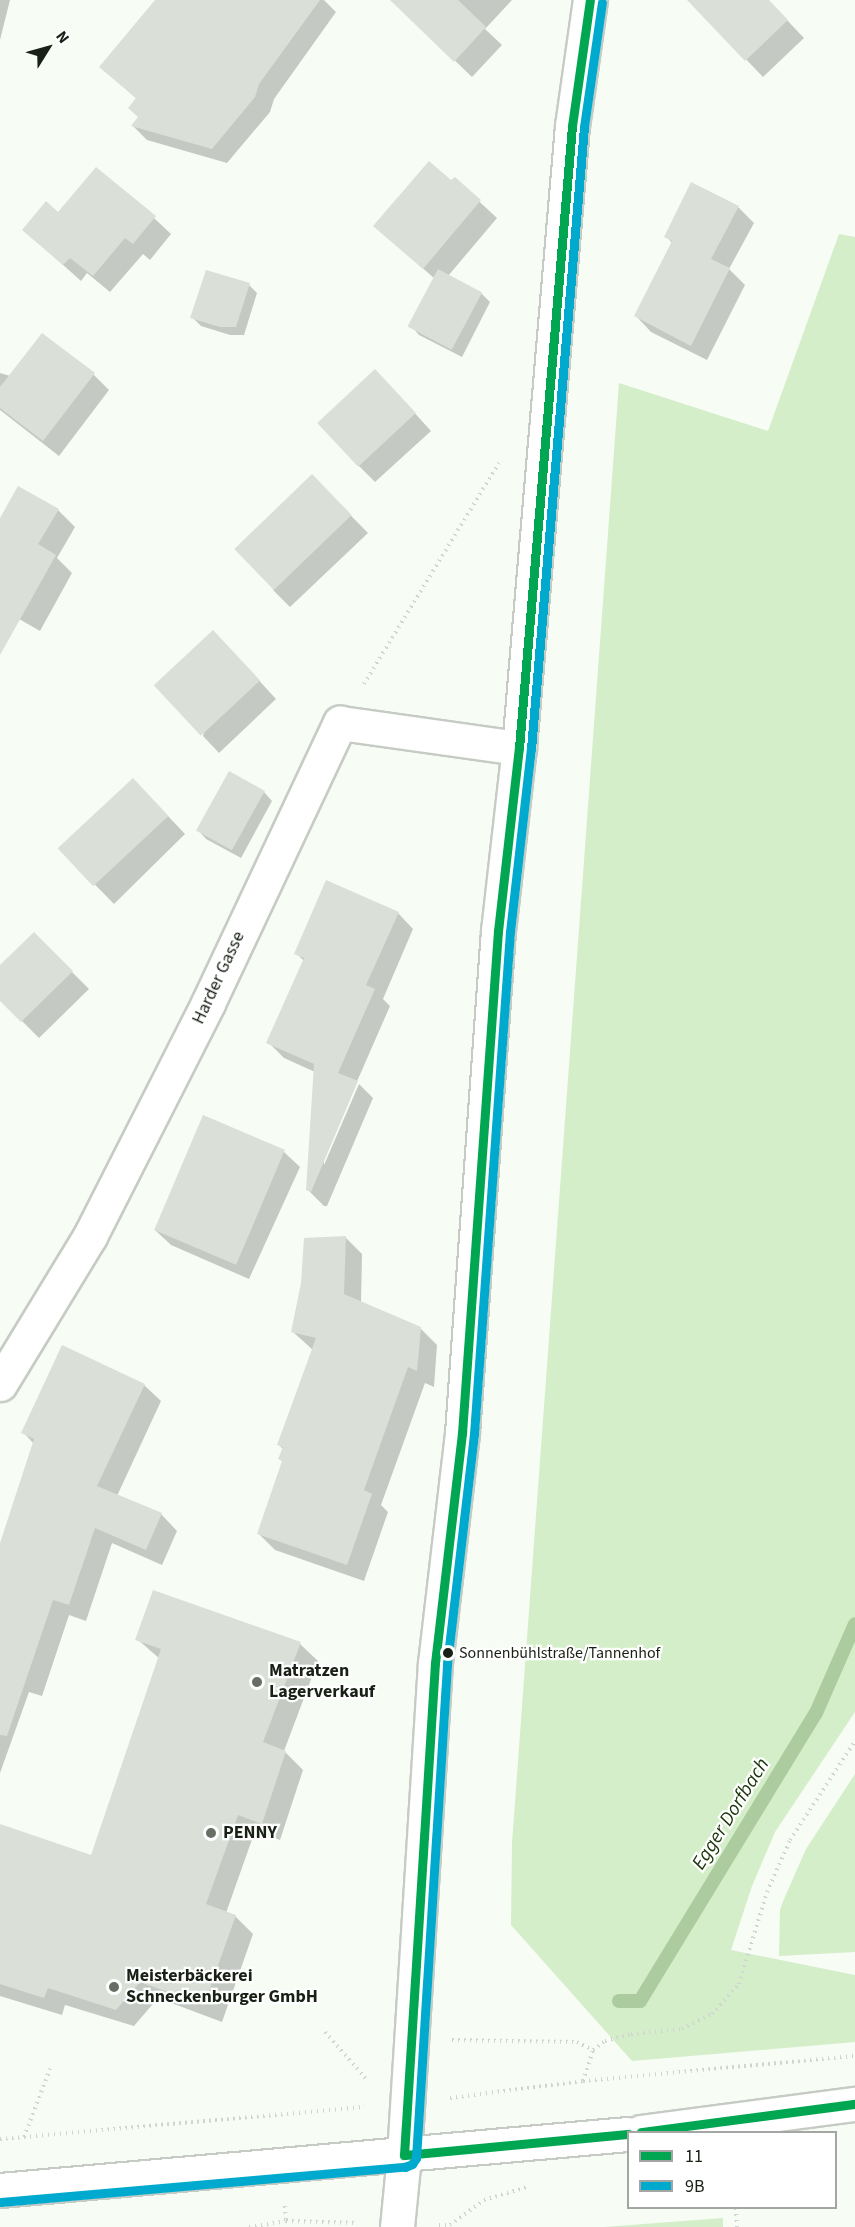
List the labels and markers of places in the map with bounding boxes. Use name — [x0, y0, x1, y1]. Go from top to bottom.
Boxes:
place label: Sonnenbühlstraße/Tannenhof — [459, 1643, 660, 1663]
marker: Sonnenbühlstraße/Tannenhof — [442, 1647, 454, 1659]
place label: Matratzen Lagerverkauf — [269, 1661, 375, 1704]
marker: Matratzen Lagerverkauf — [250, 1675, 264, 1689]
place label: PENNY — [223, 1822, 277, 1844]
marker: PENNY — [204, 1826, 218, 1840]
place label: Meisterbäckerei Schneckenburger GmbH — [126, 1966, 318, 2008]
marker: Meisterbäckerei Schneckenburger GmbH — [107, 1980, 121, 1994]

